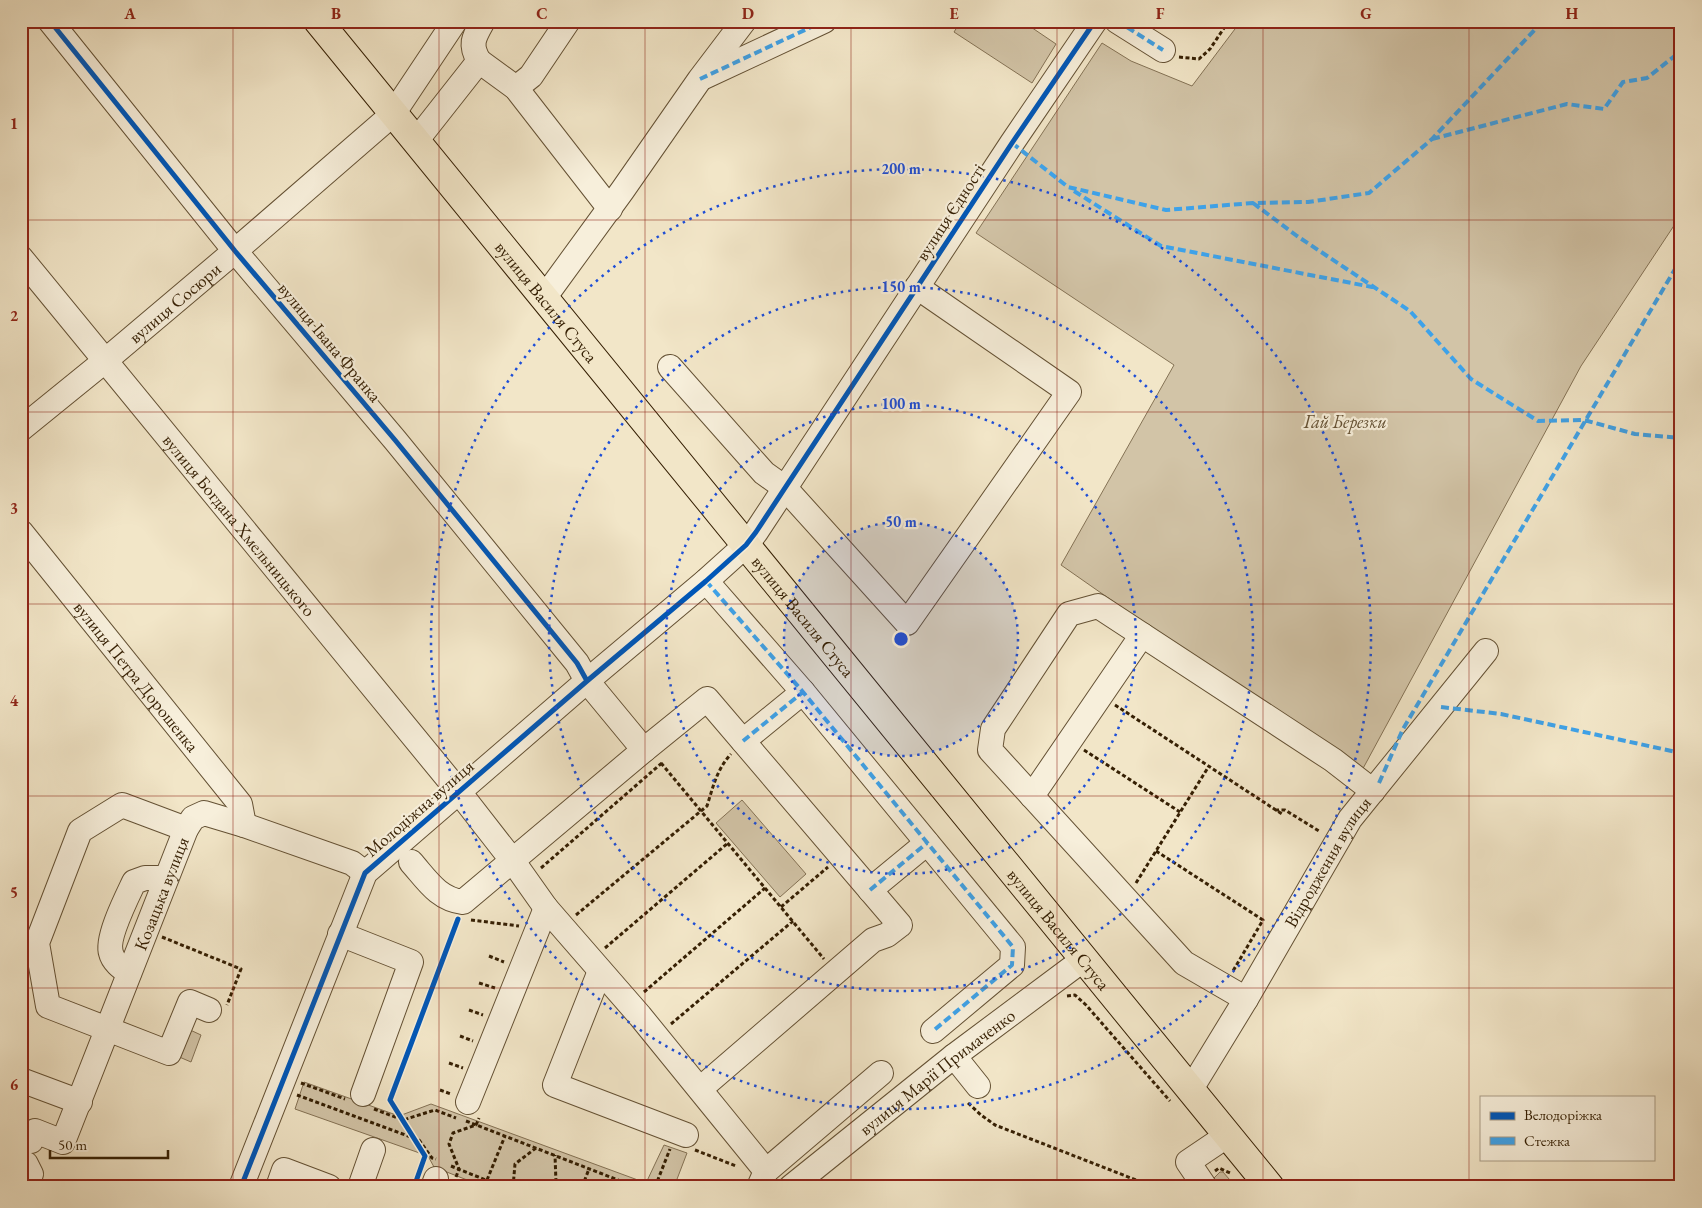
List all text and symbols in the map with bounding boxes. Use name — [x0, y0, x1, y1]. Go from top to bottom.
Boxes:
text: A — [123, 3, 136, 24]
text: B — [331, 3, 341, 24]
text: C — [536, 3, 548, 24]
text: D — [742, 3, 754, 24]
text: E — [949, 3, 959, 24]
text: F — [1156, 3, 1165, 24]
text: G — [1360, 3, 1372, 24]
text: H — [1566, 3, 1579, 24]
text: 1 — [10, 113, 18, 134]
text: 200 m — [881, 159, 921, 178]
street label: вулиця Єдності — [910, 159, 990, 265]
street label: вулиця Василя Стуса — [490, 236, 604, 368]
street label: вулиця Сосюри — [124, 257, 225, 348]
street label: вулиця Івана Франка — [273, 277, 387, 407]
text: 150 m — [881, 277, 921, 296]
text: 2 — [10, 305, 19, 326]
text: 100 m — [881, 394, 921, 413]
park label: Гай Березки — [1302, 410, 1387, 434]
street label: вулиця Богдана Хмельницького — [158, 429, 321, 621]
text: 3 — [10, 498, 18, 519]
text: 50 m — [885, 512, 917, 531]
street label: вулиця Василя Стуса — [747, 550, 861, 682]
street label: вулиця Петра Дорошенка — [69, 596, 205, 757]
centre of rings — [892, 630, 910, 648]
text: 4 — [10, 690, 19, 711]
street label: Молодіжна вулиця — [360, 754, 478, 862]
street label: Відродження вулиця — [1279, 791, 1375, 931]
street label: Козацька вулиця — [128, 833, 193, 953]
street label: вулиця Василя Стуса — [1003, 863, 1116, 995]
text: 5 — [10, 882, 18, 903]
street label: вулиця Марії Примаченко — [854, 1003, 1019, 1140]
text: 6 — [10, 1074, 19, 1095]
legend — [1480, 1096, 1654, 1160]
text: Велодоріжка — [1524, 1105, 1602, 1124]
scale bar — [50, 1128, 168, 1160]
text: Стежка — [1524, 1131, 1570, 1150]
text: 50 m — [58, 1135, 87, 1154]

